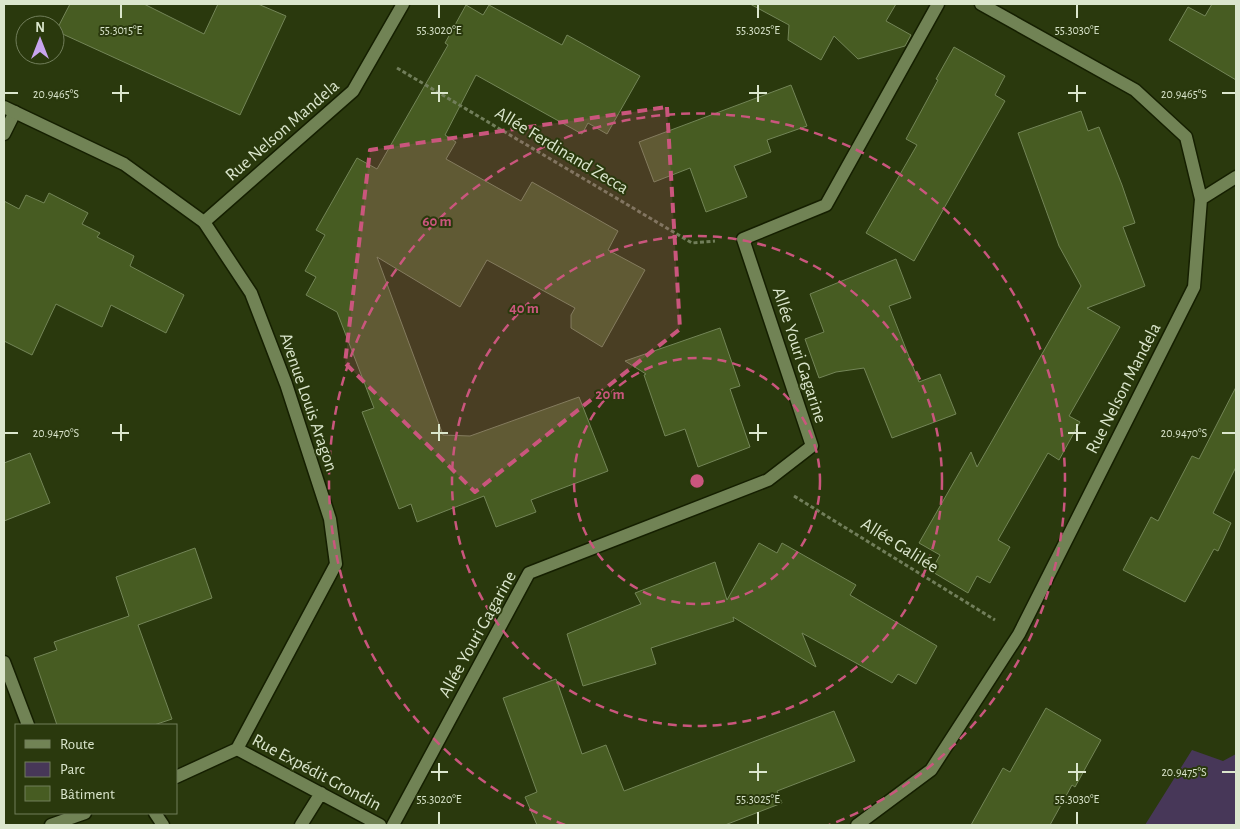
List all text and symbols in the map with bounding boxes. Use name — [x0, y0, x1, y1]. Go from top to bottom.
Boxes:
north arrow — [15, 15, 65, 65]
text: N — [35, 21, 45, 35]
text: 55.3015°E — [100, 24, 142, 36]
text: 55.3020°E — [416, 24, 462, 36]
text: 55.3025°E — [736, 24, 780, 36]
text: 55.3030°E — [1055, 24, 1100, 36]
street label: Rue Nelson Mandela — [222, 77, 343, 185]
text: 20.9465°S — [33, 88, 79, 100]
text: 20.9465°S — [1161, 88, 1207, 100]
street label: Allée Ferdinand Zecca — [492, 104, 631, 198]
text: 60 m — [422, 214, 452, 229]
street label: Allée Youri Gagarine — [769, 285, 829, 425]
text: 40 m — [509, 301, 539, 316]
street label: Rue Nelson Mandela — [1083, 320, 1165, 457]
street label: Avenue Louis Aragon — [276, 331, 340, 474]
text: 20 m — [595, 387, 625, 402]
text: 20.9470°S — [33, 427, 80, 439]
text: 20.9470°S — [1161, 427, 1208, 439]
centre of rings — [688, 472, 706, 490]
street label: Allée Galilée — [858, 515, 941, 577]
street label: Allée Youri Gagarine — [436, 568, 520, 701]
legend — [15, 724, 178, 814]
street label: Rue Expédit Grondin — [249, 731, 384, 815]
text: Route — [60, 737, 94, 752]
text: Parc — [60, 762, 85, 777]
text: 20.9475°S — [1161, 766, 1207, 778]
text: Bâtiment — [60, 787, 115, 802]
text: 55.3020°E — [416, 793, 462, 805]
text: 55.3025°E — [736, 793, 780, 805]
text: 55.3030°E — [1055, 793, 1100, 805]

